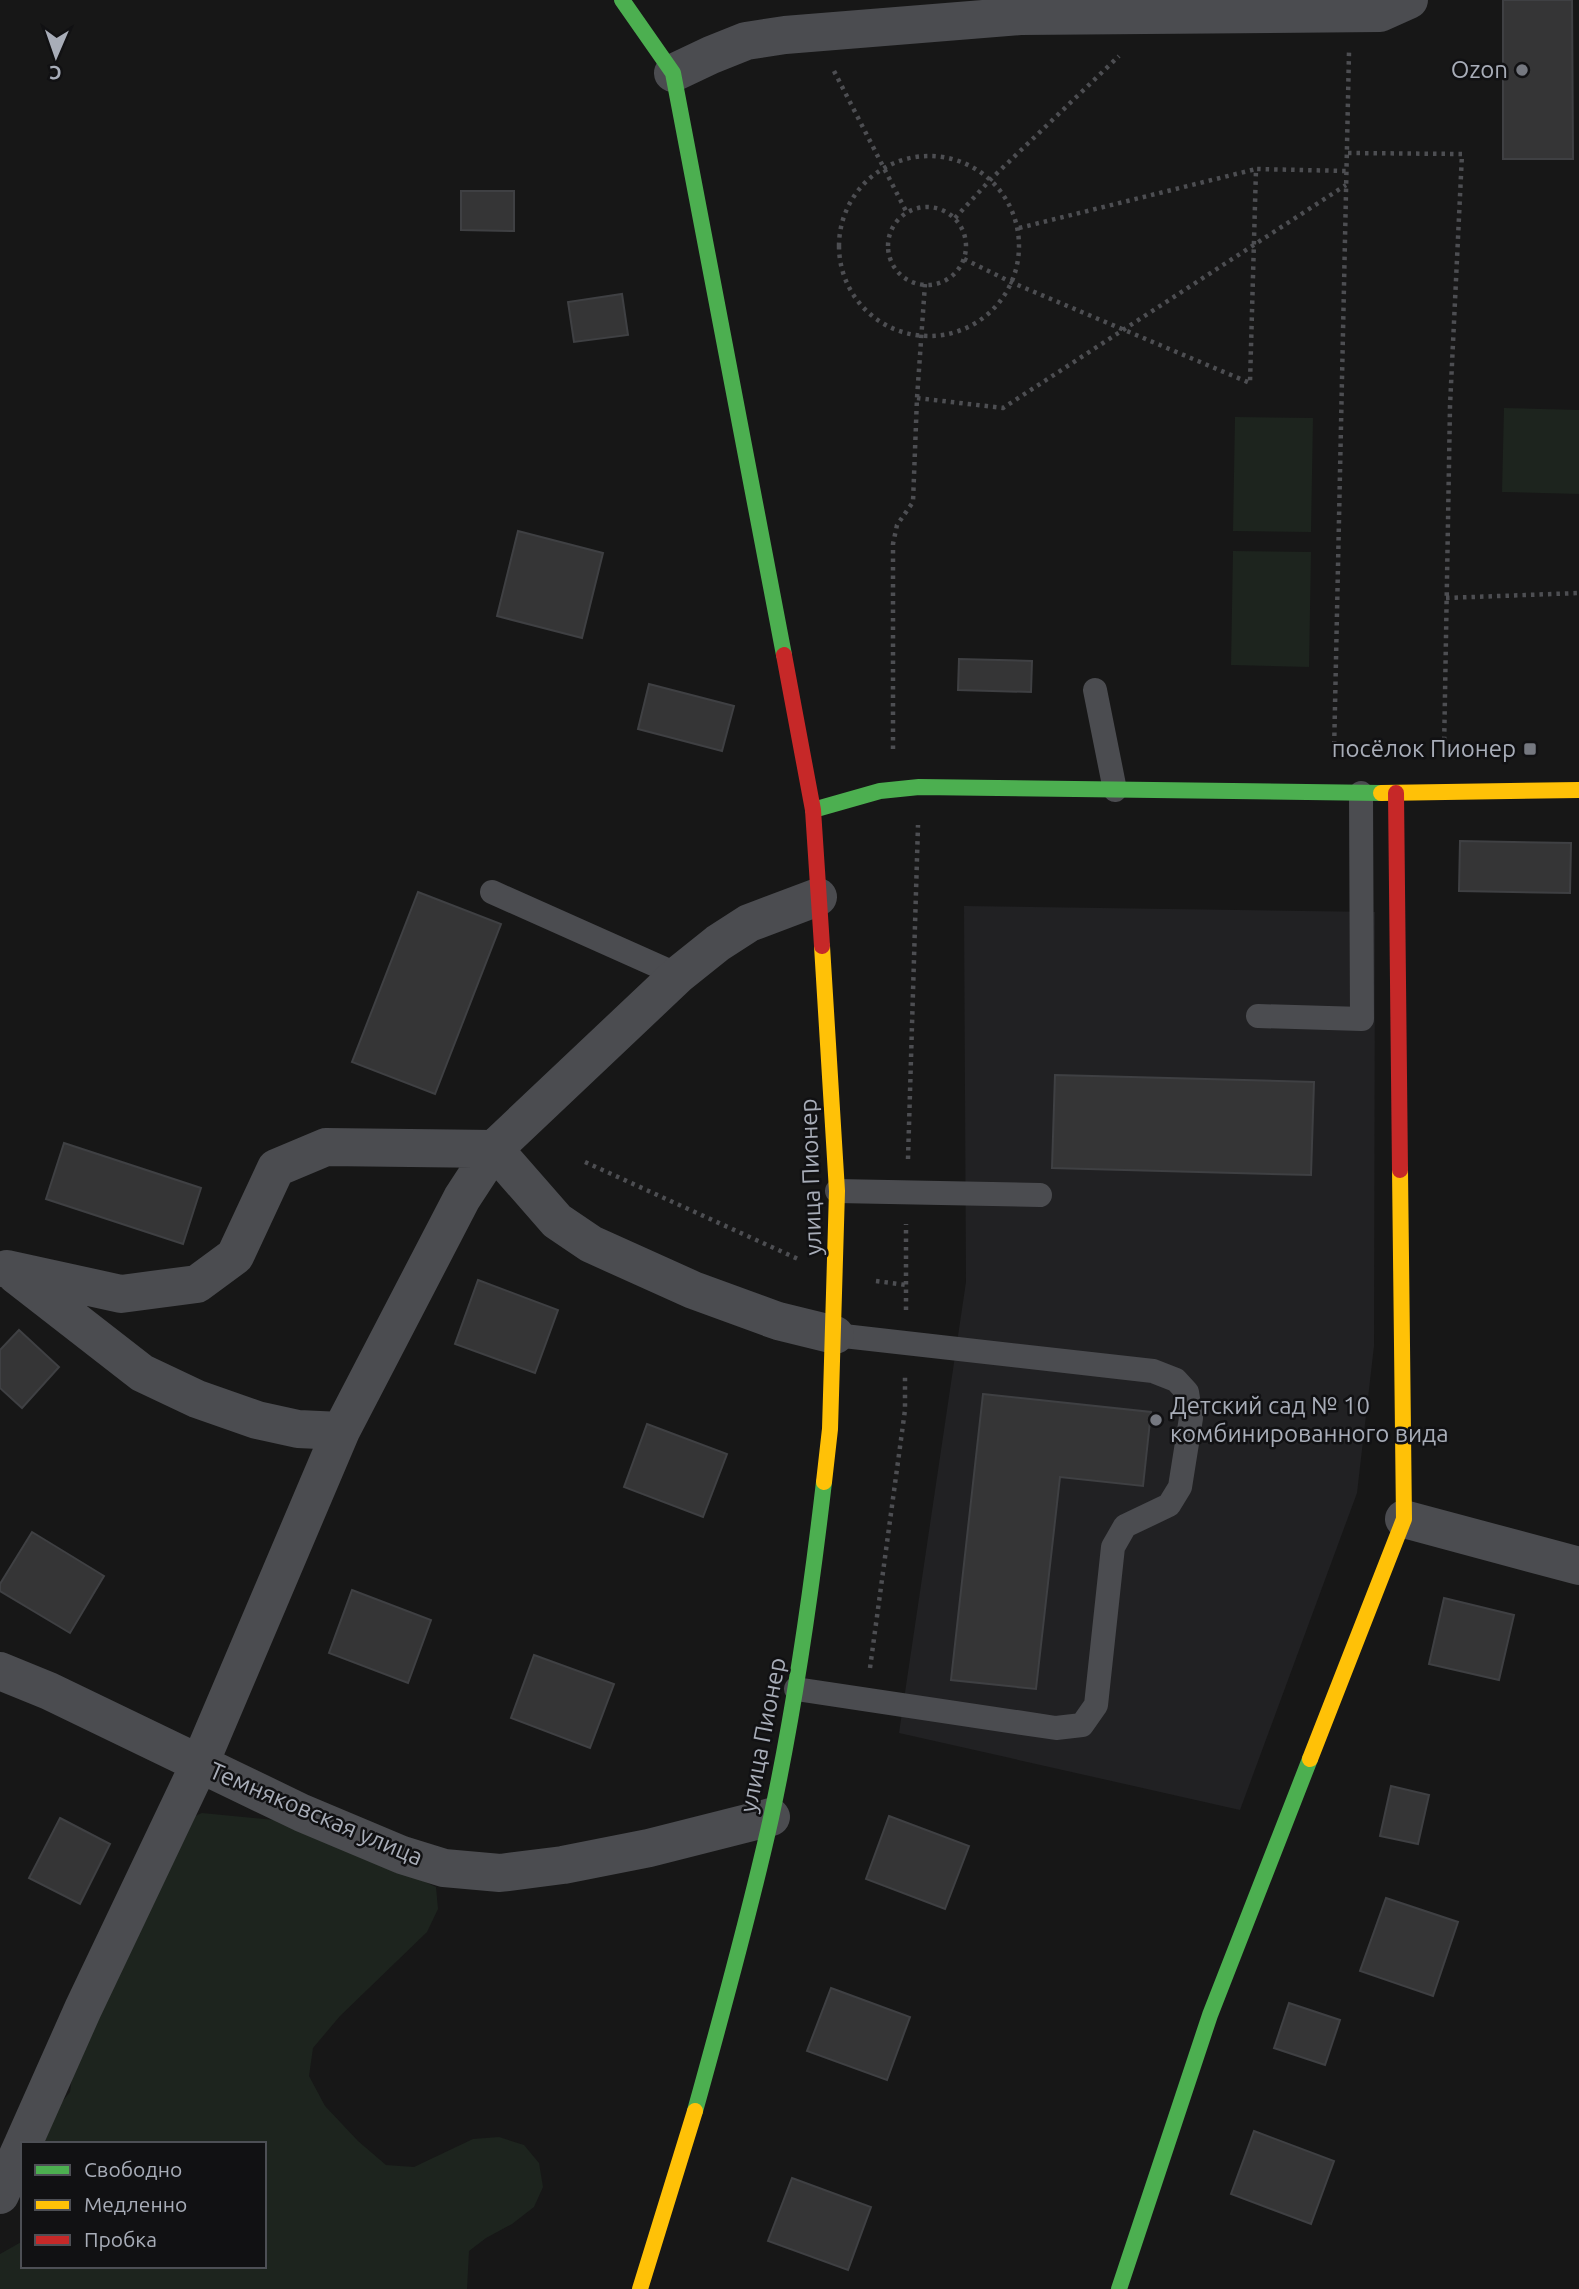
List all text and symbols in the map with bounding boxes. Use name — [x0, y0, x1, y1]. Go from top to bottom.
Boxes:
north arrow — [21, 21, 91, 91]
place label: Ozon — [1451, 56, 1508, 83]
text: С — [49, 62, 62, 84]
marker: Ozon — [1514, 62, 1530, 78]
place label: посёлок Пионер — [1332, 735, 1516, 762]
marker: посёлок Пионер — [1522, 741, 1538, 757]
street label: улица Пионер — [794, 1098, 827, 1256]
place label: Детский сад № 10 комбинированного вида — [1170, 1392, 1449, 1447]
marker: Детский сад № 10 комбинированного вида — [1148, 1412, 1164, 1428]
street label: улица Пионер — [734, 1655, 791, 1815]
street label: Темняковская улица — [206, 1756, 427, 1871]
legend — [21, 2142, 266, 2268]
text: Свободно — [84, 2157, 182, 2181]
text: Медленно — [84, 2192, 187, 2216]
text: Пробка — [84, 2227, 157, 2251]

